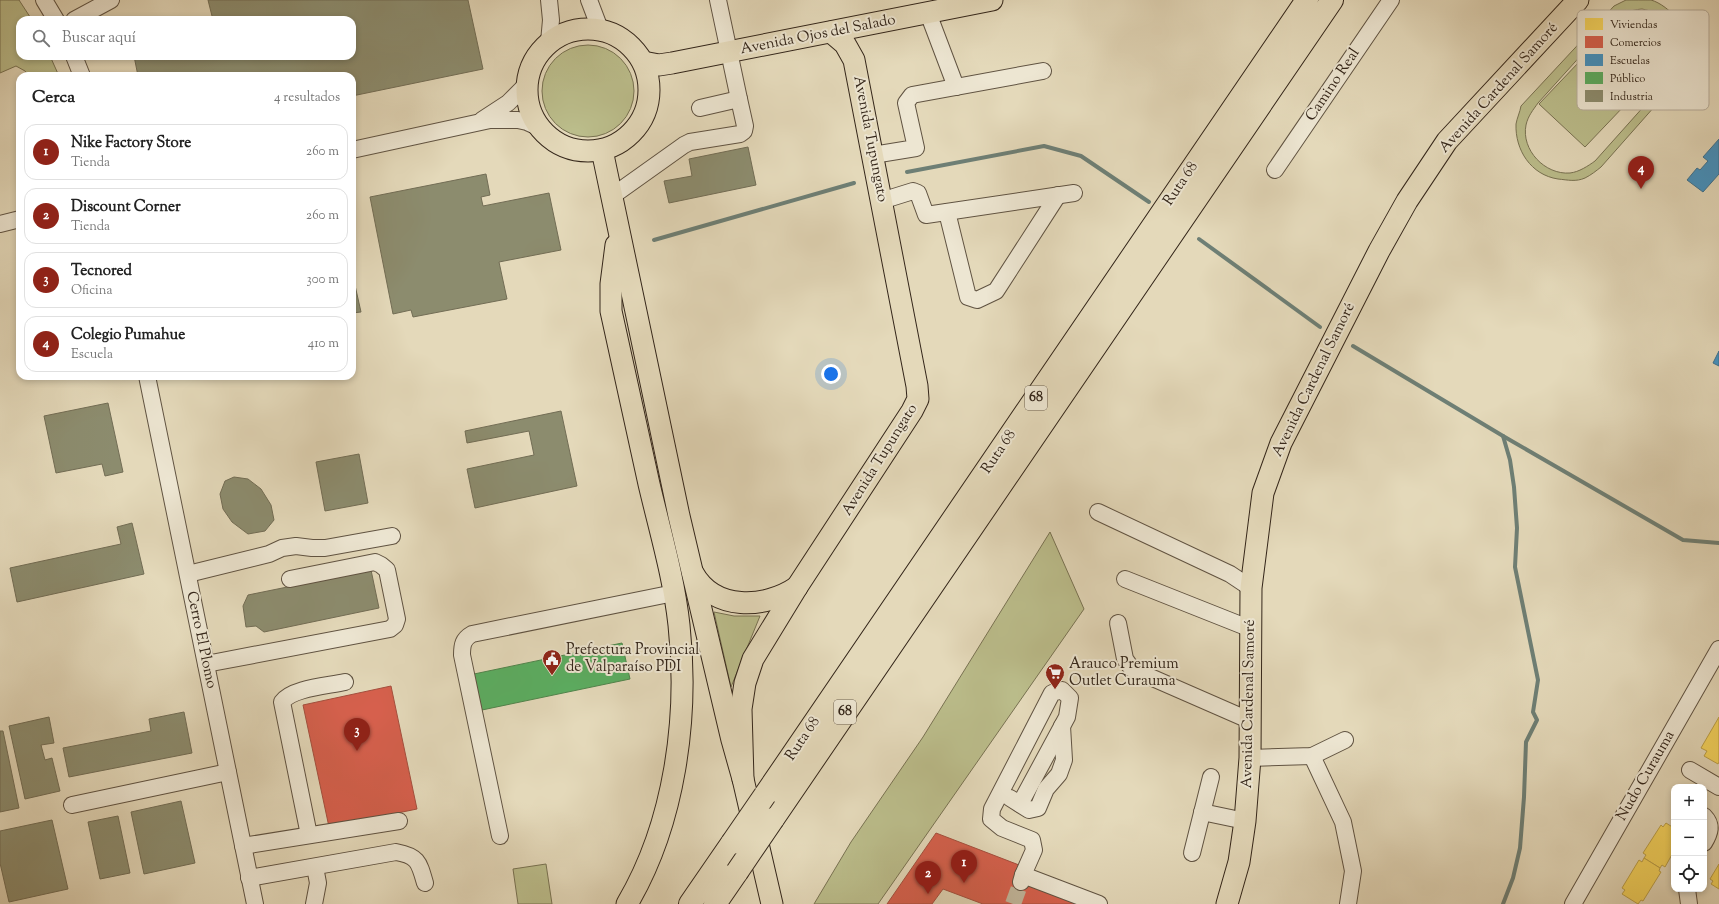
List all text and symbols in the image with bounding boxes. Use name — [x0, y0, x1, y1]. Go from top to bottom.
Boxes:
street label: Avenida Ojos del Salado — [739, 10, 897, 60]
legend — [1577, 10, 1709, 110]
search box — [16, 16, 356, 60]
text: Viviendas — [1610, 17, 1657, 33]
street label: Avenida Cardenal Samoré — [1435, 18, 1563, 158]
icon: search — [30, 27, 52, 49]
text: Buscar aquí — [62, 28, 136, 49]
text: Comercios — [1610, 35, 1661, 51]
street label: Camino Real — [1301, 44, 1365, 126]
text: Escuelas — [1610, 53, 1650, 69]
text: Público — [1610, 71, 1645, 87]
street label: Avenida Tupungato — [847, 74, 893, 204]
text: Cerca — [32, 86, 75, 110]
text: 4 resultados — [274, 89, 340, 107]
text: Industria — [1610, 89, 1653, 105]
text: Nike Factory Store — [71, 133, 191, 154]
text: 1 — [44, 143, 48, 161]
text: 260 m — [306, 143, 339, 161]
text: Tienda — [71, 154, 110, 172]
pin: 4 — [1628, 156, 1654, 189]
street label: Ruta 68 — [1159, 158, 1203, 210]
text: Discount Corner — [71, 197, 181, 218]
text: 2 — [43, 207, 49, 225]
text: 260 m — [306, 207, 339, 225]
text: Tienda — [71, 218, 110, 236]
text: Tecnored — [71, 261, 132, 282]
text: 3 — [43, 271, 49, 289]
text: 300 m — [307, 271, 339, 289]
text: Oficina — [71, 282, 112, 300]
street label: Avenida Cardenal Samoré — [1268, 299, 1360, 461]
text: Colegio Pumahue — [71, 325, 185, 346]
text: 4 — [43, 335, 49, 353]
text: 410 m — [308, 335, 339, 353]
text: Escuela — [71, 346, 113, 364]
your location — [821, 364, 841, 384]
road number: 68 — [1025, 386, 1047, 410]
street label: Avenida Tupungato — [837, 400, 923, 520]
street label: Ruta 68 — [977, 426, 1021, 478]
street label: Cerro El Plomo — [180, 589, 222, 691]
street label: Avenida Cardenal Samoré — [1237, 619, 1261, 789]
place label: Prefectura Provincial de Valparaíso PDI — [566, 640, 700, 678]
public building icon: Prefectura Provincial de Valparaíso PDI — [541, 648, 563, 676]
place label: Arauco Premium Outlet Curauma — [1069, 654, 1179, 692]
supermarket icon: Arauco Premium Outlet Curauma — [1044, 662, 1066, 690]
road number: 68 — [834, 700, 856, 724]
street label: Ruta 68 — [781, 713, 825, 765]
pin: 3 — [344, 718, 370, 751]
street label: Nudo Curauma — [1612, 727, 1680, 825]
map controls — [1671, 784, 1707, 892]
button: + — [1671, 784, 1707, 820]
button: − — [1671, 820, 1707, 856]
pin: 1 — [951, 850, 977, 883]
button: locate — [1671, 856, 1707, 892]
pin: 2 — [915, 861, 941, 894]

